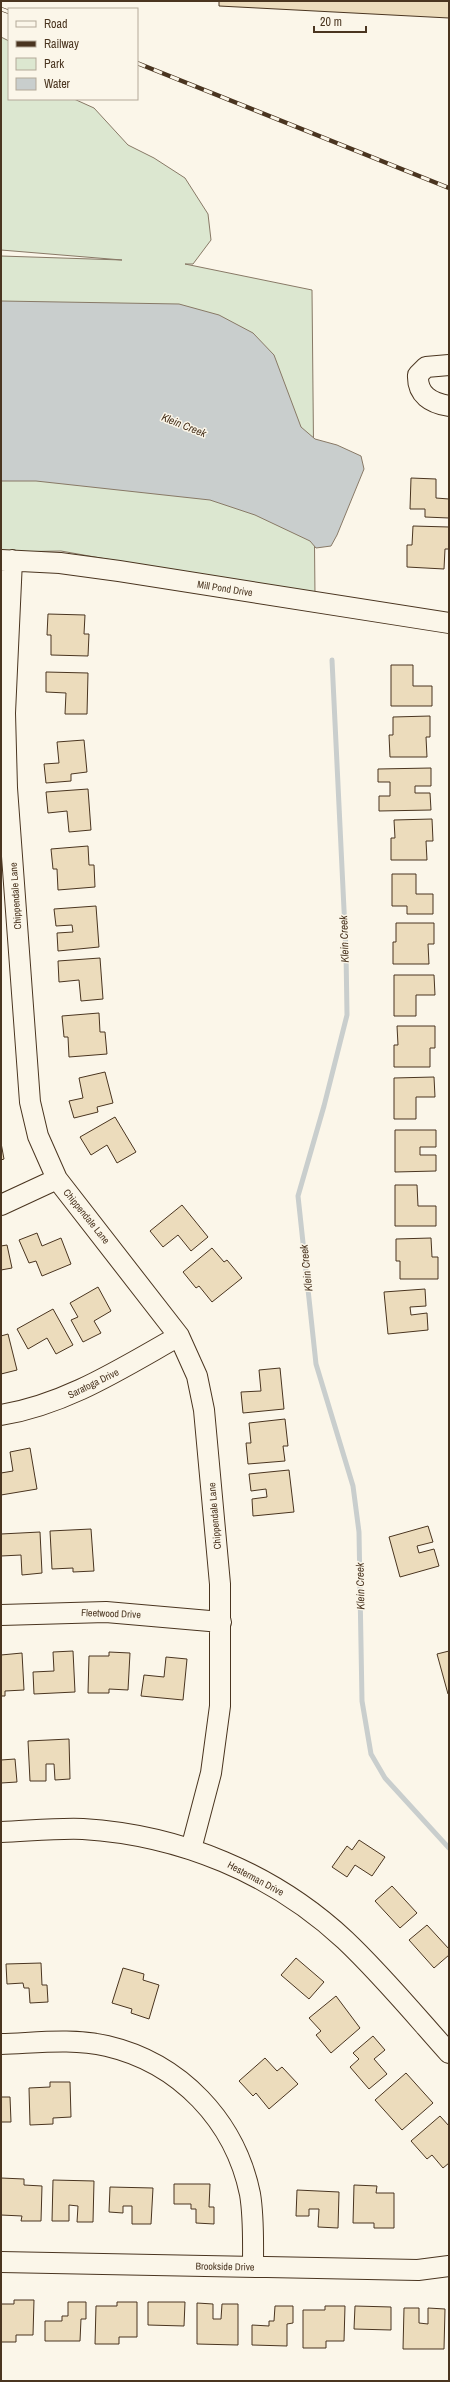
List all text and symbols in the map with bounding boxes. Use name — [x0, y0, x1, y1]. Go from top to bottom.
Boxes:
legend — [8, 8, 138, 100]
scale bar — [314, 8, 366, 34]
text: 20 m — [320, 14, 342, 30]
text: Road — [44, 16, 68, 32]
text: Railway — [44, 36, 79, 52]
text: Park — [44, 56, 64, 72]
text: Water — [44, 76, 71, 92]
water label: Klein Creek — [160, 410, 209, 441]
street label: Mill Pond Drive — [196, 578, 254, 599]
street label: Chippendale Lane — [7, 862, 24, 930]
water label: Klein Creek — [336, 915, 352, 963]
street label: Chippendale Lane — [60, 1186, 113, 1247]
water label: Klein Creek — [297, 1243, 315, 1292]
street label: Saratoga Drive — [66, 1365, 121, 1401]
street label: Chippendale Lane — [205, 1482, 224, 1550]
water label: Klein Creek — [353, 1562, 367, 1610]
street label: Fleetwood Drive — [81, 1606, 141, 1621]
street label: Hesterman Drive — [225, 1858, 287, 1899]
street label: Brookside Drive — [195, 2259, 255, 2274]

